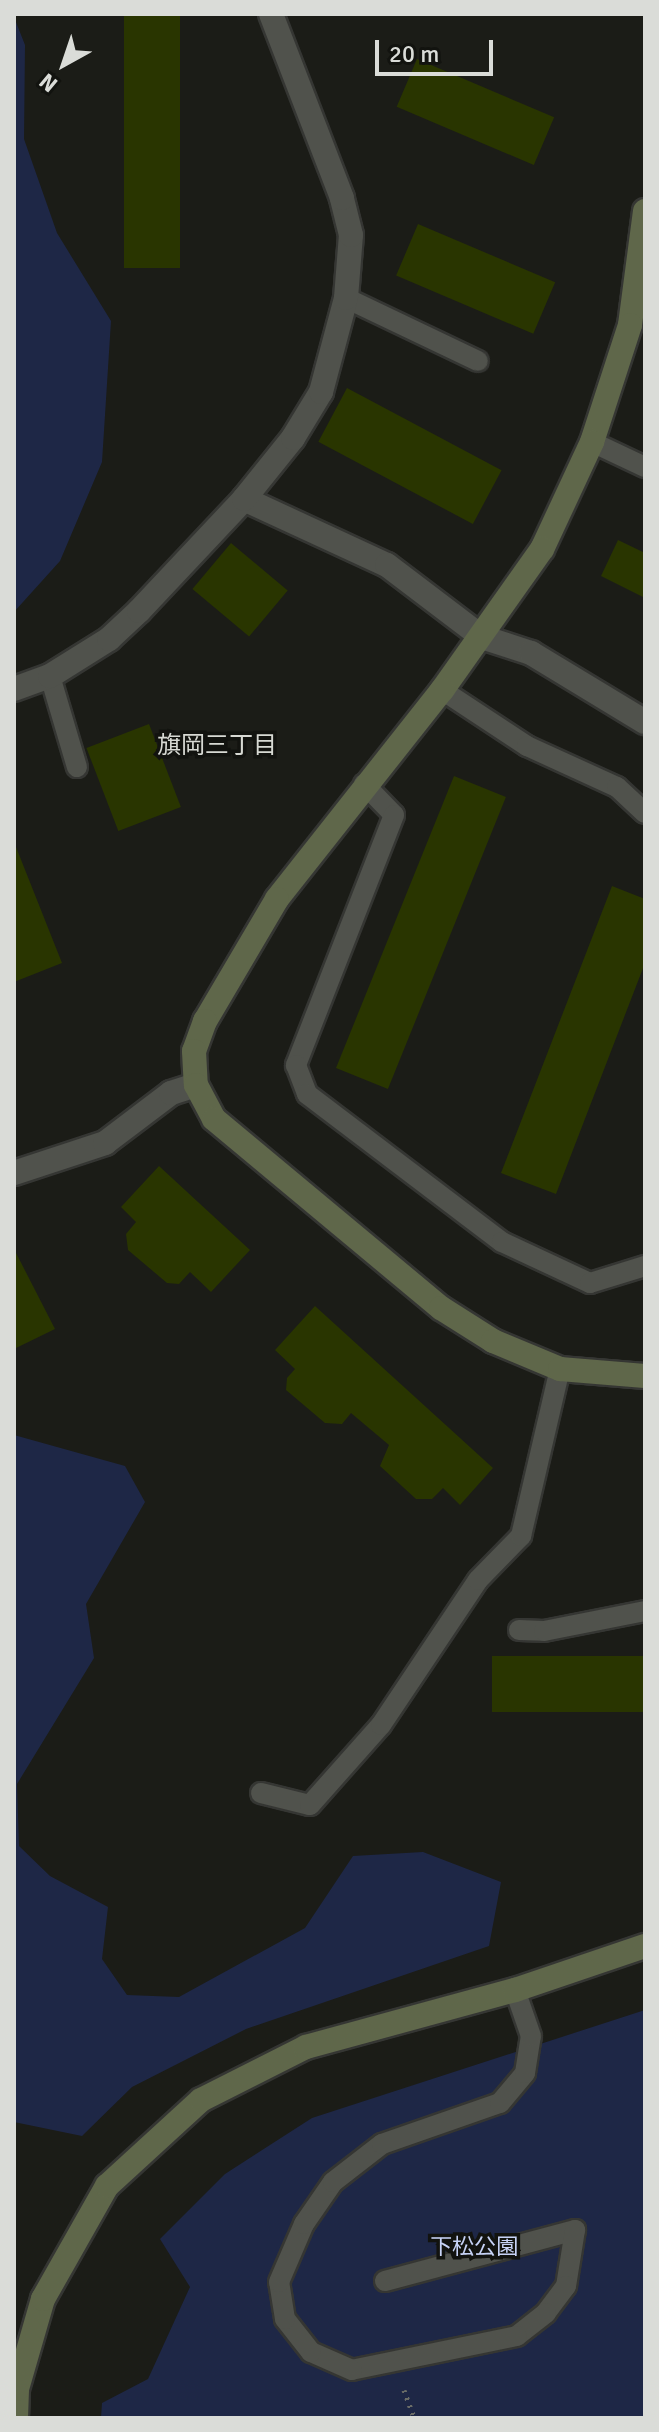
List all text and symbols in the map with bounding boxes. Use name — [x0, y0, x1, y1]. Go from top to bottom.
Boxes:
north arrow — [24, 24, 104, 104]
scale bar — [379, 24, 497, 74]
text: 20 m — [389, 39, 439, 69]
text: N — [34, 68, 63, 98]
district label: 旗岡三丁目 — [157, 732, 277, 760]
park label: 下松公園 — [430, 2234, 518, 2260]

